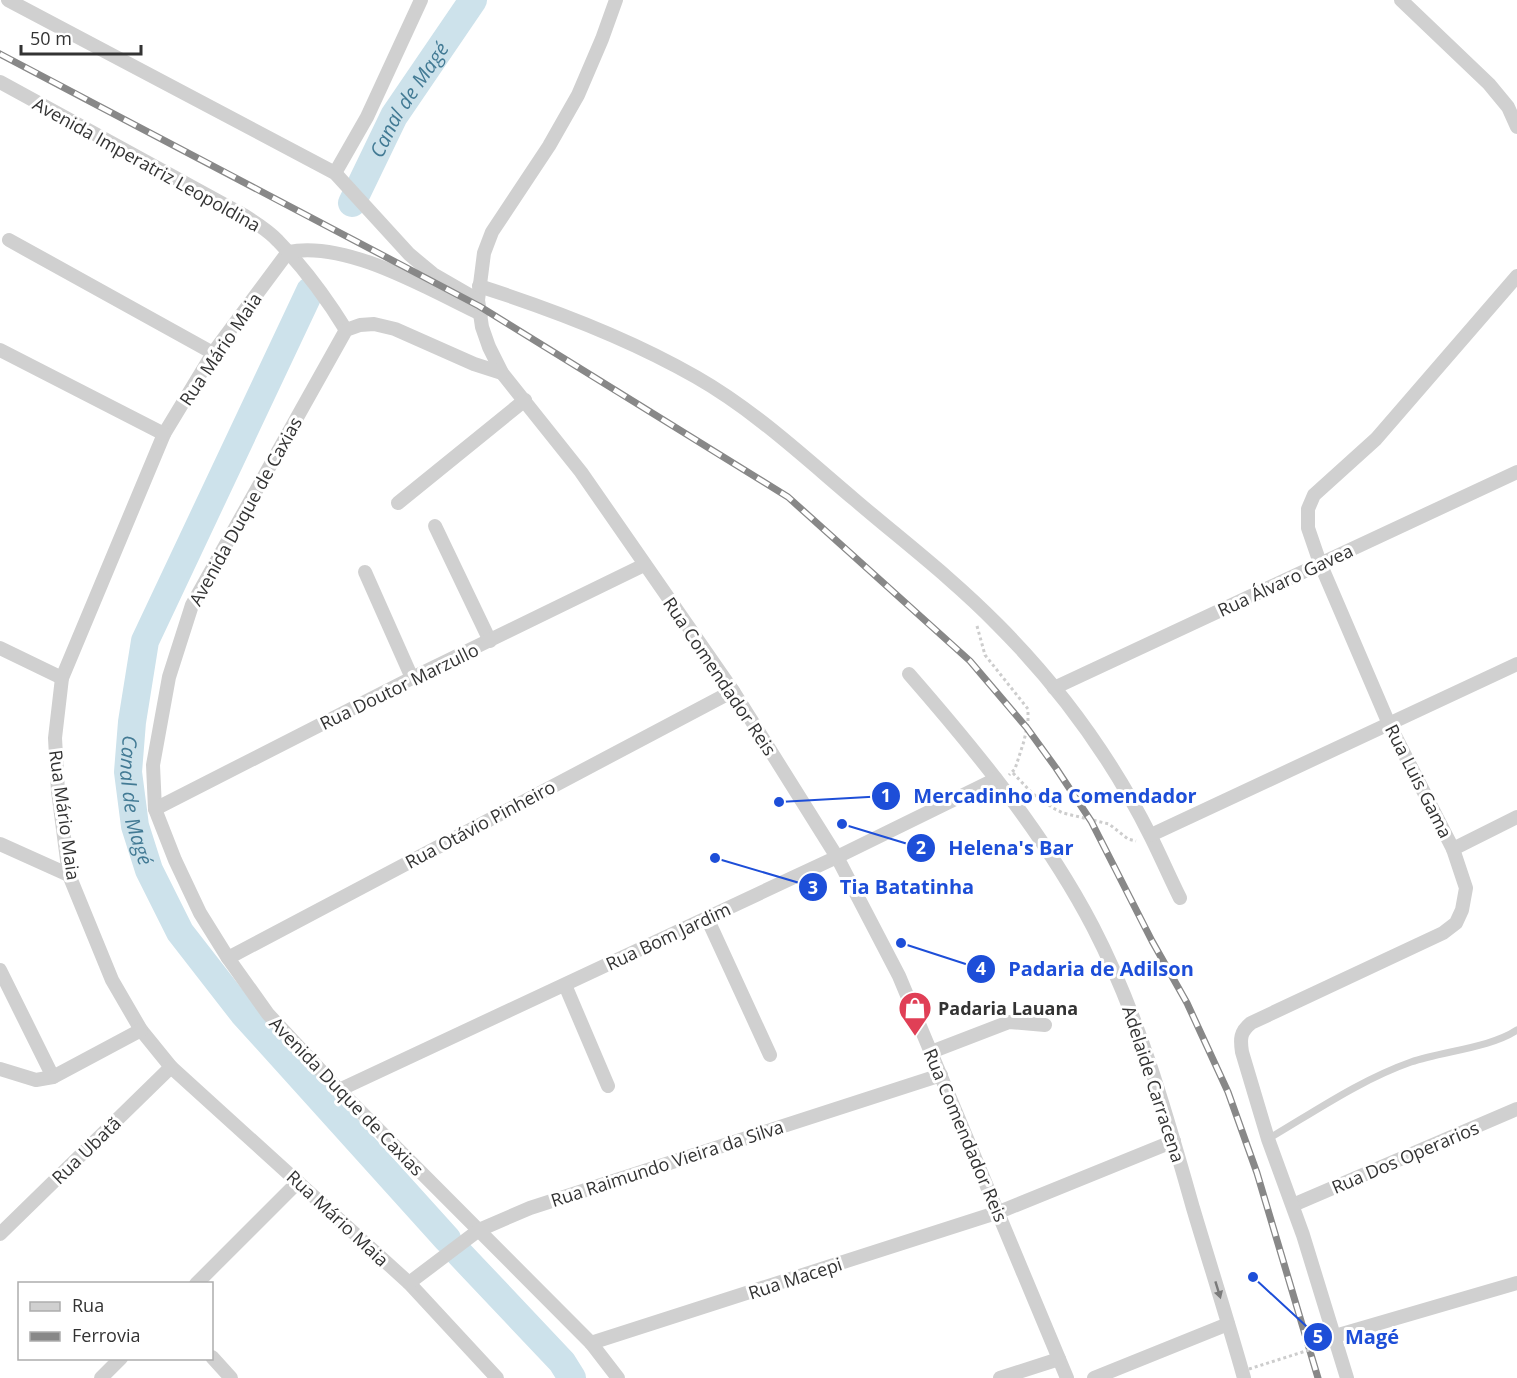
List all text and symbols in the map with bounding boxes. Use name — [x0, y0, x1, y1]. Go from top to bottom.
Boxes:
scale bar — [21, 18, 141, 56]
text: 50 m — [30, 26, 72, 50]
water label: Canal de Magé — [363, 36, 454, 162]
street label: Avenida Imperatriz Leopoldina — [29, 91, 265, 237]
street label: Rua Mário Maia — [173, 288, 267, 410]
street label: Avenida Duque de Caxias — [183, 412, 307, 610]
street label: Rua Álvaro Gavea — [1213, 538, 1357, 622]
street label: Rua Comendador Reis — [658, 592, 782, 760]
street label: Rua Doutor Marzullo — [316, 637, 482, 735]
street label: Rua Luis Gama — [1380, 720, 1458, 842]
water label: Canal de Magé — [114, 734, 160, 868]
street label: Rua Mário Maia — [44, 748, 86, 882]
street label: Rua Otávio Pinheiro — [401, 774, 559, 874]
callout: Mercadinho da Comendador — [871, 777, 1208, 815]
text: Mercadinho da Comendador — [913, 782, 1197, 809]
text: 1 — [881, 783, 891, 807]
callout: Helena's Bar — [906, 829, 1086, 867]
text: Helena's Bar — [948, 834, 1074, 861]
text: 2 — [916, 835, 926, 859]
callout: Tia Batatinha — [798, 868, 987, 906]
text: Tia Batatinha — [840, 873, 974, 900]
text: 3 — [808, 875, 818, 899]
street label: Rua Bom Jardim — [602, 897, 734, 975]
callout: Padaria de Adilson — [966, 950, 1206, 988]
text: Padaria de Adilson — [1008, 955, 1194, 982]
text: 4 — [976, 956, 986, 980]
shop icon: Padaria Lauana — [897, 990, 933, 1037]
place label: Padaria Lauana — [938, 996, 1078, 1020]
street label: Adelaide Carracena — [1117, 1003, 1191, 1165]
street label: Avenida Duque de Caxias — [265, 1011, 429, 1181]
street label: Rua Comendador Reis — [919, 1045, 1013, 1225]
street label: Rua Ubatã — [46, 1111, 126, 1189]
street label: Rua Raimundo Vieira da Silva — [548, 1114, 786, 1212]
street label: Rua Dos Operarios — [1328, 1115, 1482, 1199]
street label: Rua Mário Maia — [282, 1164, 394, 1272]
street label: Rua Macepi — [745, 1252, 845, 1304]
one-way arrow — [1214, 1281, 1223, 1299]
legend — [18, 1282, 213, 1360]
text: Rua — [72, 1293, 104, 1317]
callout: Magé — [1303, 1318, 1411, 1356]
text: Ferrovia — [72, 1323, 140, 1347]
text: Magé — [1345, 1323, 1399, 1350]
text: 5 — [1313, 1324, 1323, 1348]

